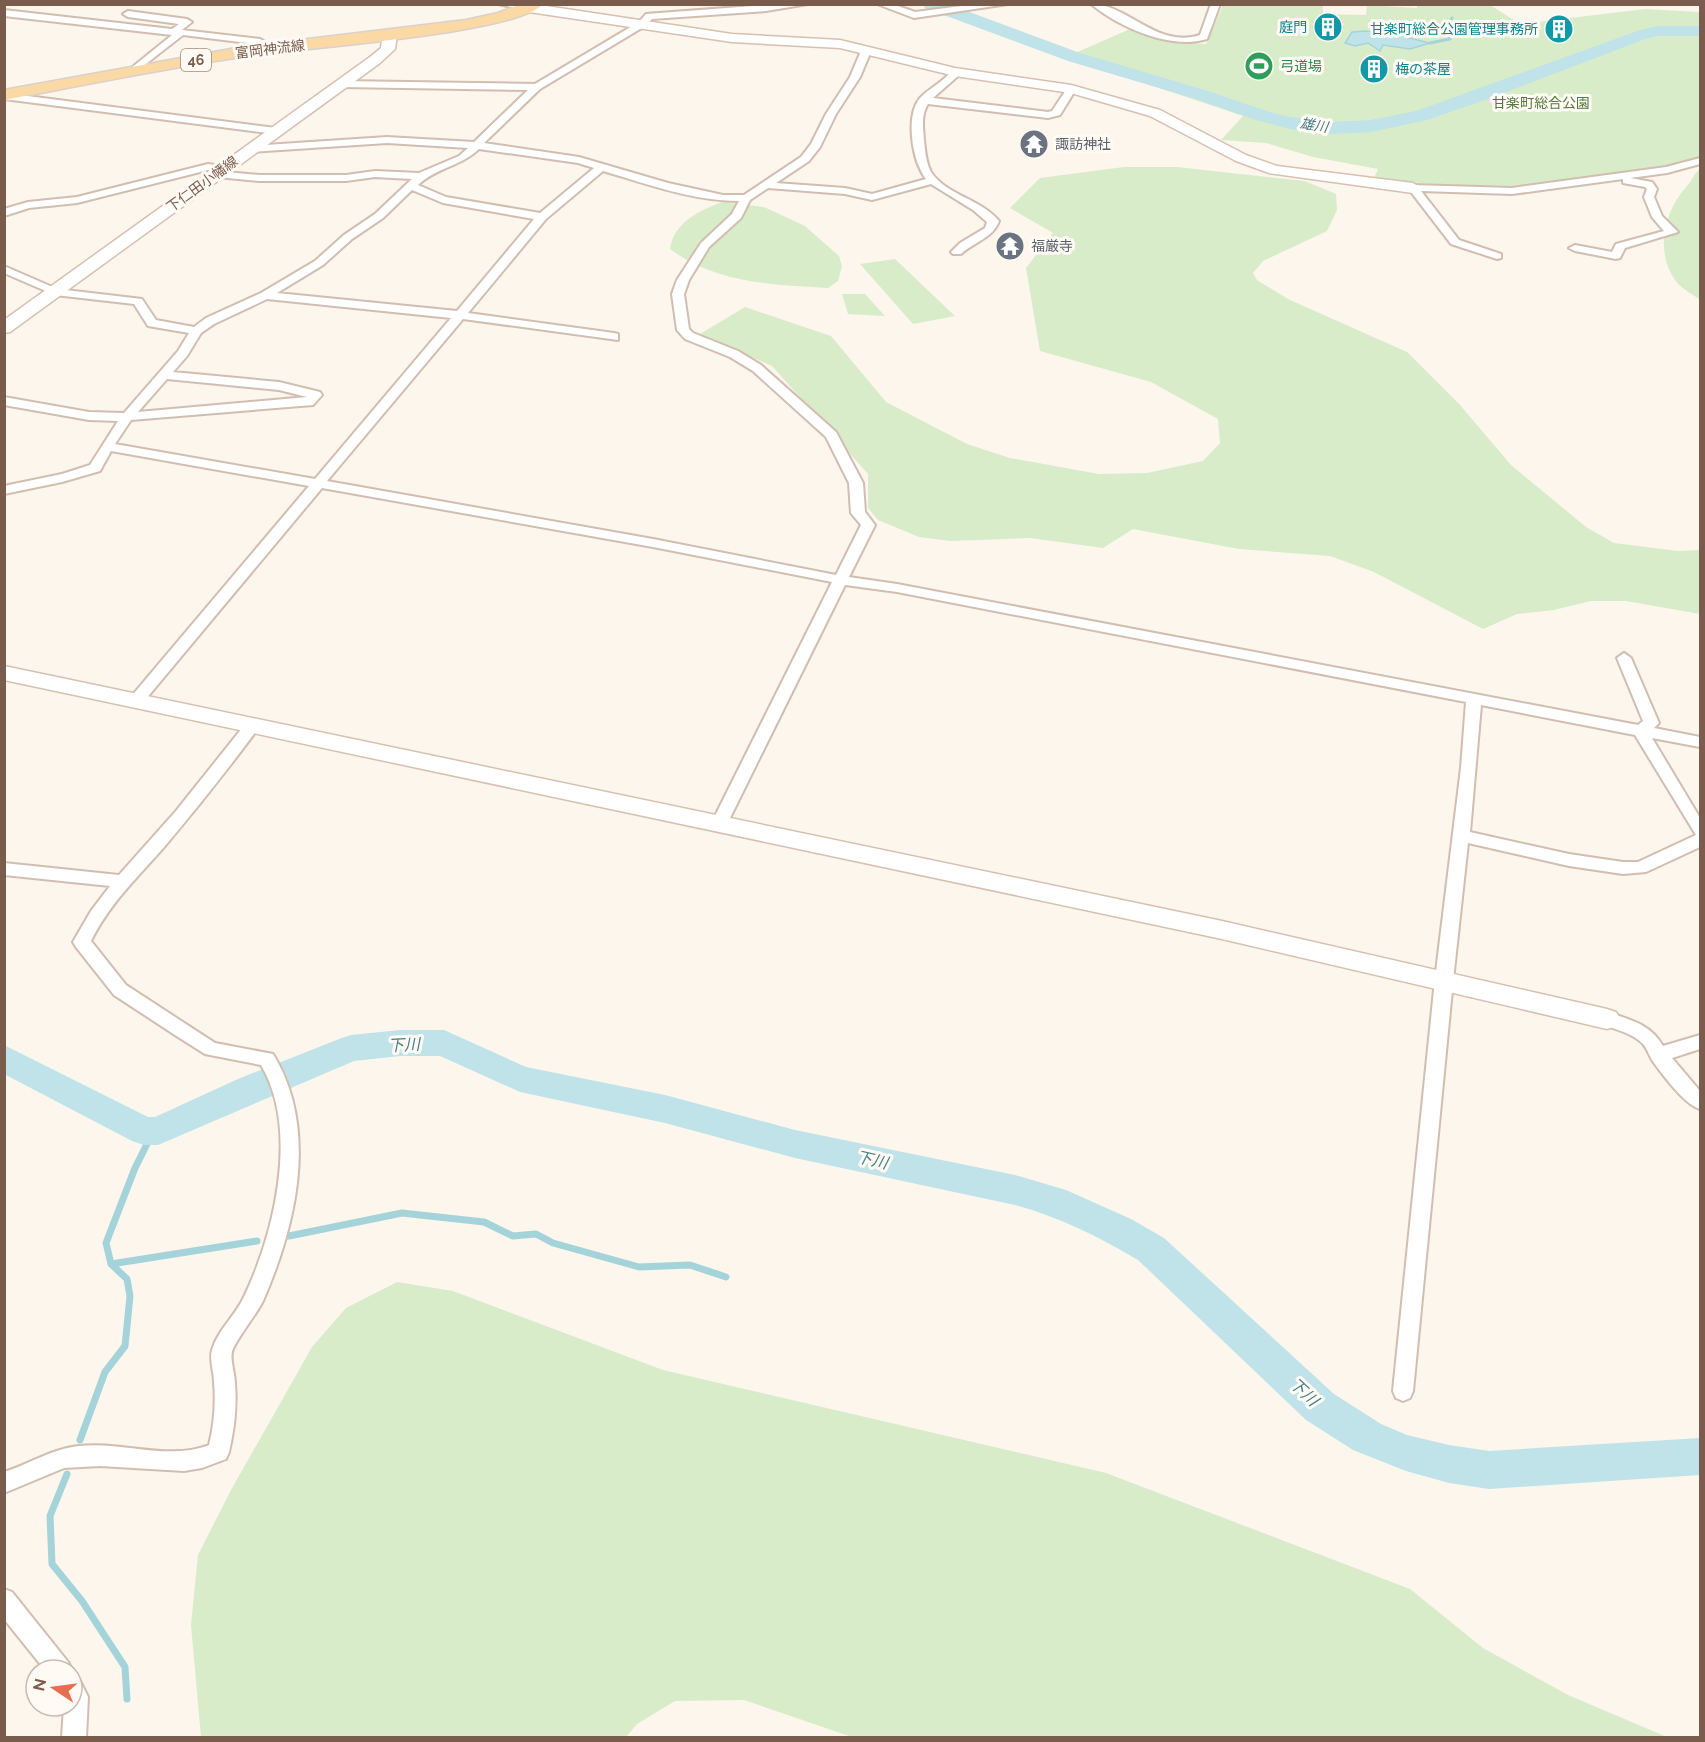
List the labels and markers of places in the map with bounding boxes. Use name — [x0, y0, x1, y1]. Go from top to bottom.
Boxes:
building icon: 庭門 — [1312, 11, 1344, 43]
building icon: 甘楽町総合公園管理事務所 — [1543, 13, 1575, 45]
place label: 庭門 — [1279, 19, 1307, 35]
place label: 甘楽町総合公園管理事務所 — [1370, 21, 1538, 37]
sports icon: 弓道場 — [1243, 50, 1275, 82]
building icon: 梅の茶屋 — [1358, 53, 1390, 85]
place label: 弓道場 — [1280, 58, 1322, 74]
place label: 梅の茶屋 — [1395, 61, 1451, 77]
temple icon: 諏訪神社 — [1018, 128, 1050, 160]
place label: 諏訪神社 — [1055, 136, 1111, 152]
temple icon: 福厳寺 — [994, 230, 1026, 262]
place label: 福厳寺 — [1031, 238, 1073, 254]

